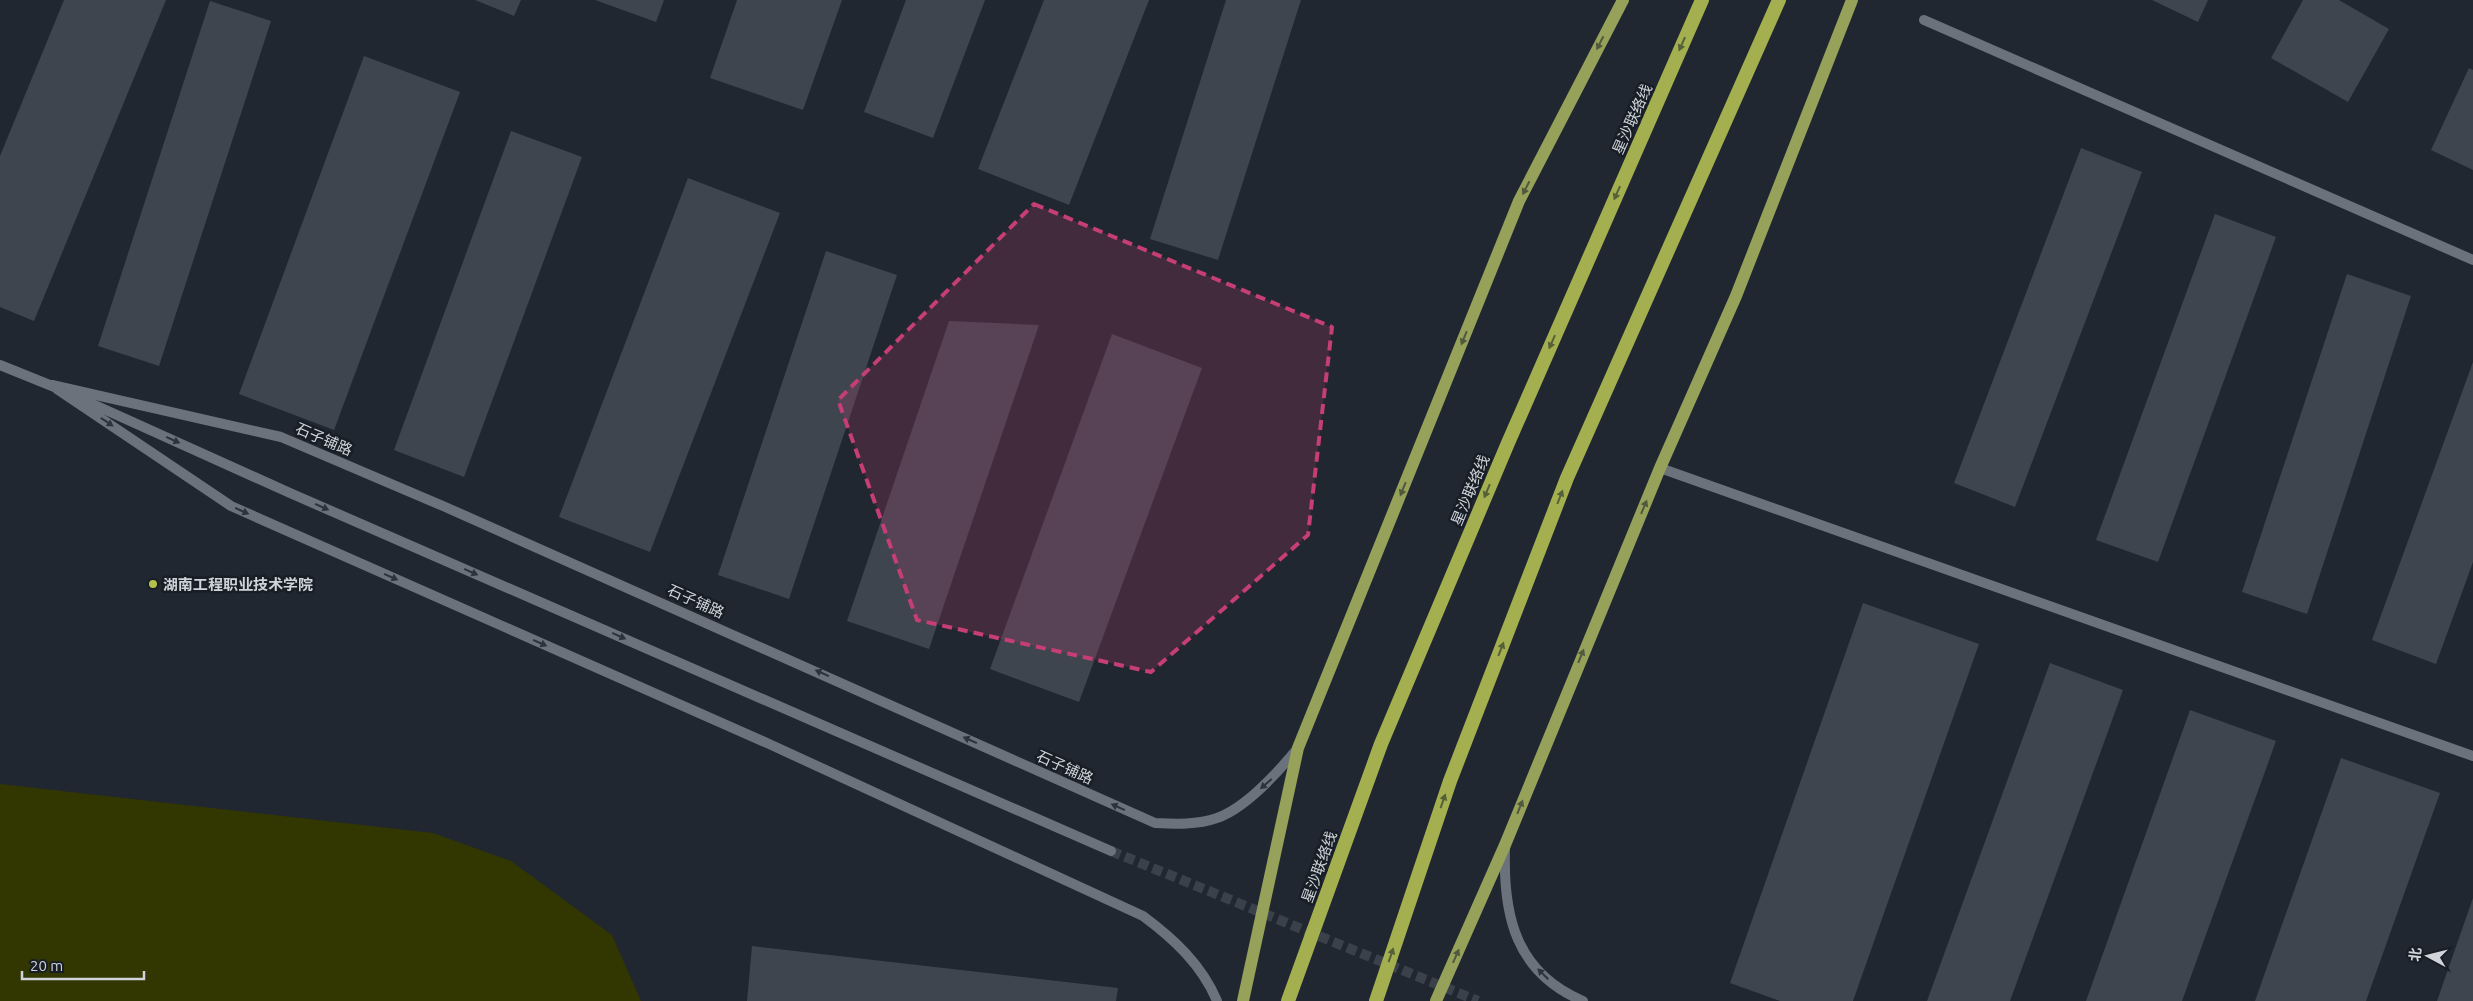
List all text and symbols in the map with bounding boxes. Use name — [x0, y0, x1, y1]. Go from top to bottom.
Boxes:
one-way arrow — [1596, 36, 1604, 51]
one-way arrow — [1677, 37, 1685, 51]
street label: 星沙联络线 — [1609, 81, 1655, 157]
one-way arrow — [1522, 180, 1530, 195]
one-way arrow — [1612, 186, 1620, 200]
one-way arrow — [1459, 331, 1467, 345]
one-way arrow — [1547, 335, 1555, 349]
one-way arrow — [100, 417, 113, 427]
street label: 石子铺路 — [293, 419, 355, 459]
one-way arrow — [166, 437, 180, 445]
street label: 星沙联络线 — [1448, 452, 1492, 528]
one-way arrow — [1399, 481, 1406, 496]
one-way arrow — [1483, 484, 1491, 499]
one-way arrow — [1556, 490, 1564, 505]
one-way arrow — [1640, 500, 1648, 514]
one-way arrow — [315, 503, 329, 511]
one-way arrow — [235, 508, 249, 516]
one-way arrow — [463, 568, 478, 576]
one-way arrow — [384, 573, 398, 581]
place label: 湖南工程职业技术学院 — [163, 576, 313, 593]
marker: 湖南工程职业技术学院 — [147, 578, 159, 590]
street label: 石子铺路 — [665, 581, 727, 621]
one-way arrow — [612, 633, 626, 641]
one-way arrow — [533, 639, 547, 647]
one-way arrow — [1497, 641, 1505, 656]
one-way arrow — [1578, 649, 1585, 664]
one-way arrow — [815, 669, 829, 677]
one-way arrow — [963, 736, 977, 744]
street label: 石子铺路 — [1034, 747, 1096, 787]
one-way arrow — [1260, 778, 1272, 790]
one-way arrow — [1440, 793, 1448, 808]
one-way arrow — [1516, 799, 1524, 814]
one-way arrow — [1111, 803, 1125, 811]
street label: 星沙联络线 — [1298, 829, 1340, 905]
north arrow — [2403, 931, 2453, 981]
text: 北 — [2406, 946, 2424, 962]
one-way arrow — [1387, 947, 1395, 962]
scale bar — [22, 948, 145, 980]
one-way arrow — [1452, 949, 1460, 963]
text: 20 m — [30, 957, 63, 974]
one-way arrow — [1537, 968, 1549, 980]

